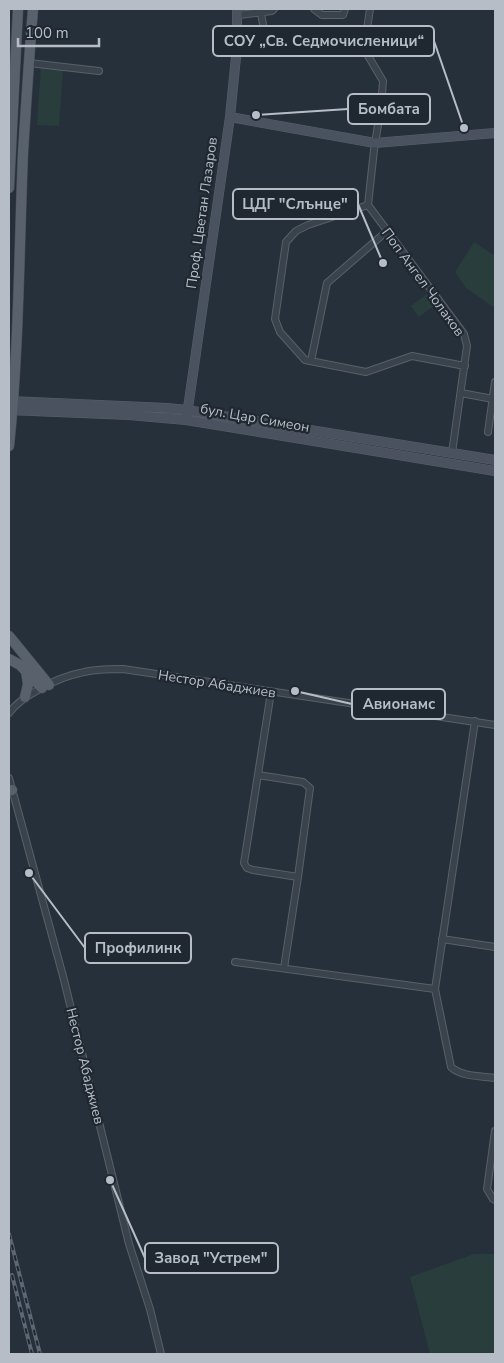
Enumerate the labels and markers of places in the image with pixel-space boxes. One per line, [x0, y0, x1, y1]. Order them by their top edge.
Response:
callout: СОУ „Св. Седмочисленици“ [213, 26, 434, 56]
callout: Бомбата [348, 94, 430, 124]
callout: ЦДГ "Слънце" [233, 189, 358, 219]
callout: Авионамс [352, 689, 445, 719]
callout: Профилинк [85, 933, 191, 963]
callout: Завод "Устрем" [145, 1243, 278, 1273]

